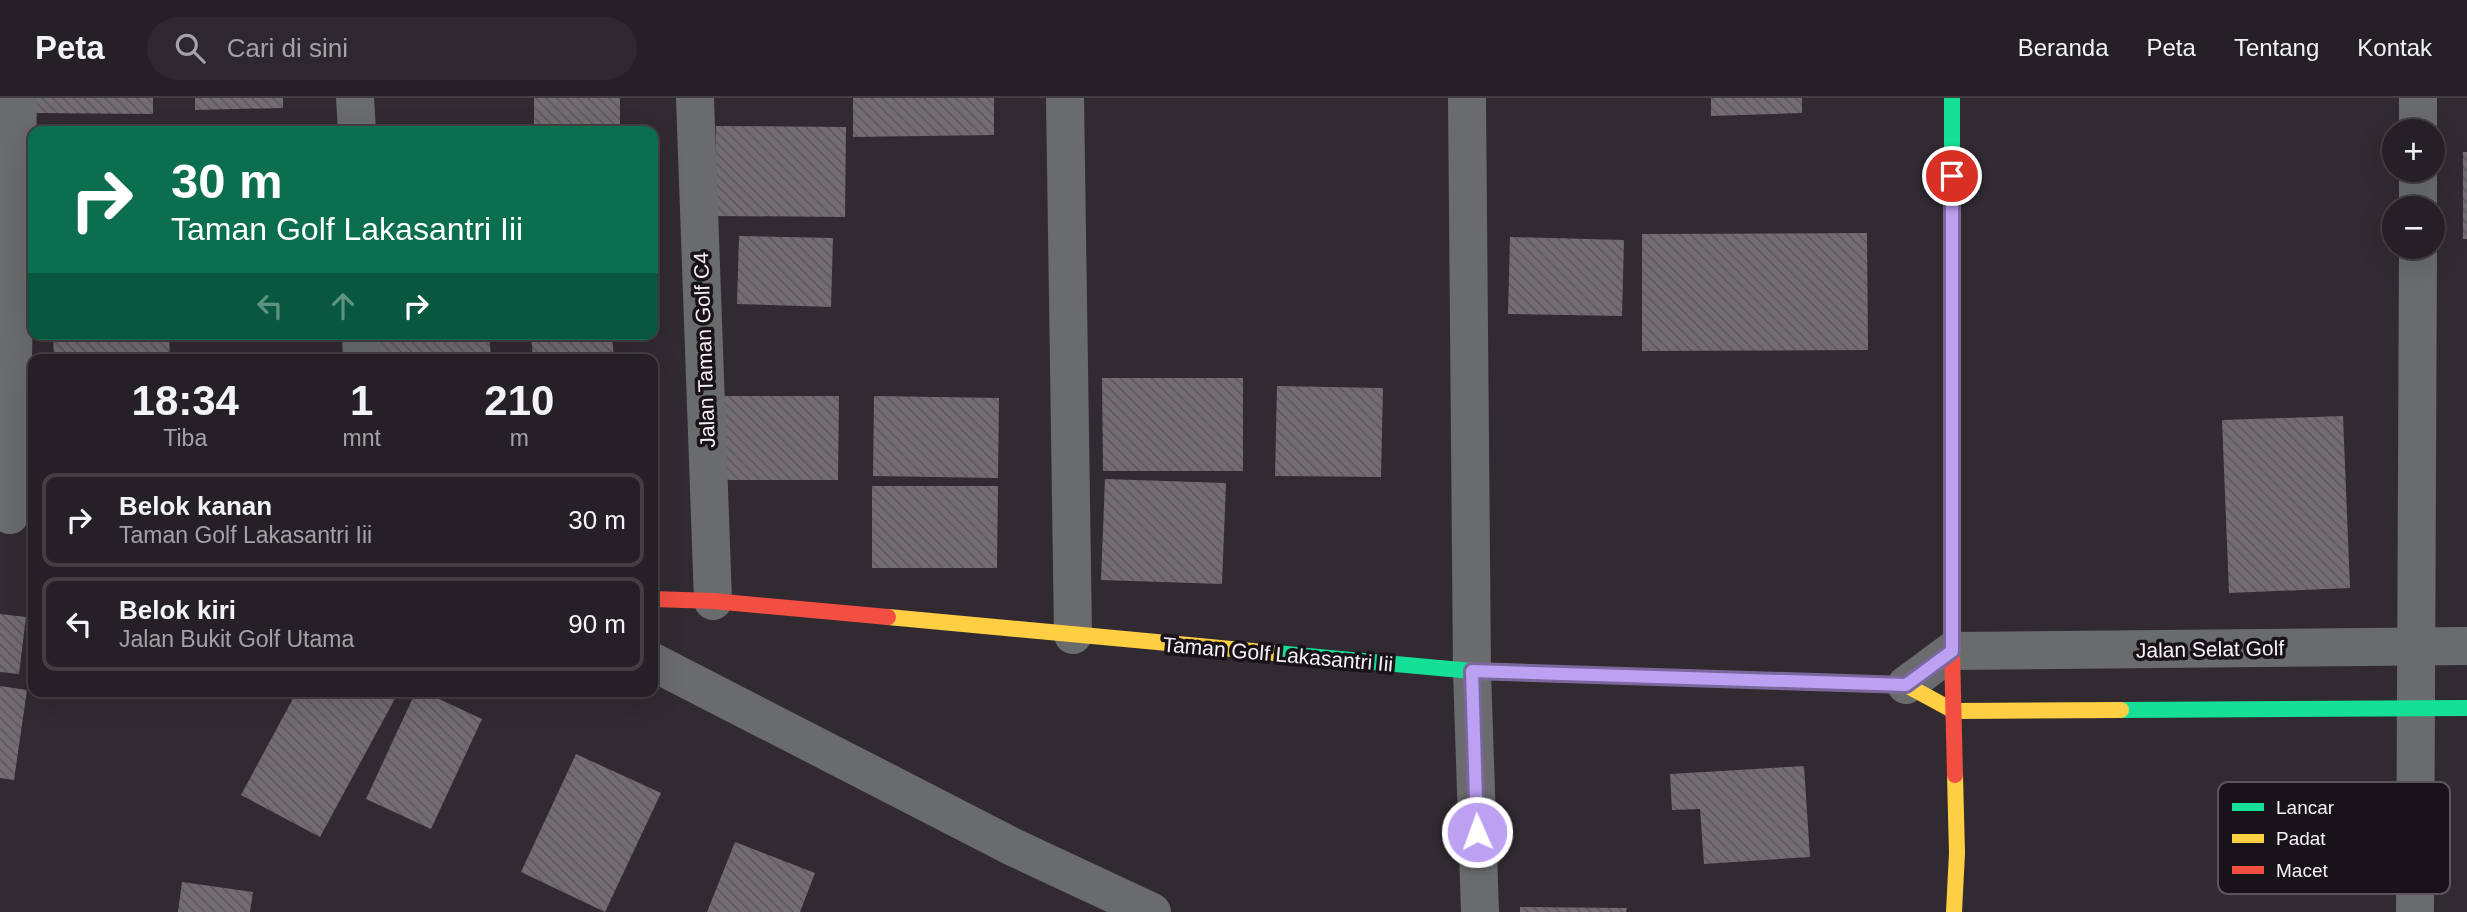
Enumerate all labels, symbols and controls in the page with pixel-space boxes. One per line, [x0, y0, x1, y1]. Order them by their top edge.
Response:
search box [147, 17, 637, 80]
text: Peta [35, 29, 105, 66]
icon: search [171, 29, 209, 67]
text: Cari di sini [227, 33, 348, 63]
text: Beranda [2018, 34, 2109, 61]
text: Peta [2147, 34, 2196, 61]
text: Tentang [2234, 34, 2319, 61]
text: Kontak [2357, 34, 2432, 61]
map controls [2382, 119, 2445, 259]
button: + [2382, 119, 2445, 182]
pin [1922, 146, 1982, 206]
icon: right [56, 154, 147, 245]
text: 30 m [171, 154, 283, 208]
icon: arrive [1933, 157, 1971, 195]
button: − [2382, 196, 2445, 259]
text: Taman Golf Lakasantri Iii [171, 211, 523, 247]
street label: Jalan Taman Golf C4 [689, 251, 719, 448]
icon: left [251, 287, 289, 325]
icon: ahead [324, 287, 362, 325]
icon: right [397, 287, 435, 325]
text: 18:34 [132, 377, 239, 424]
text: 1 [350, 377, 373, 424]
text: 210 [484, 377, 554, 424]
text: Tiba [163, 425, 207, 451]
text: mnt [342, 425, 381, 451]
text: m [510, 425, 529, 451]
text: Belok kanan [119, 491, 272, 521]
icon: right [60, 501, 98, 539]
text: 30 m [568, 505, 626, 535]
text: Taman Golf Lakasantri Iii [119, 522, 372, 548]
text: Belok kiri [119, 595, 236, 625]
icon: left [60, 605, 98, 643]
text: 90 m [568, 609, 626, 639]
text: Jalan Bukit Golf Utama [119, 626, 354, 652]
street label: Taman Golf Lakasantri Iii [1162, 632, 1394, 676]
street label: Jalan Selat Golf [2136, 636, 2284, 662]
legend [2218, 782, 2450, 894]
position arrow [1440, 795, 1514, 869]
text: Lancar [2276, 797, 2335, 818]
text: Padat [2276, 828, 2326, 849]
text: Macet [2276, 860, 2328, 881]

